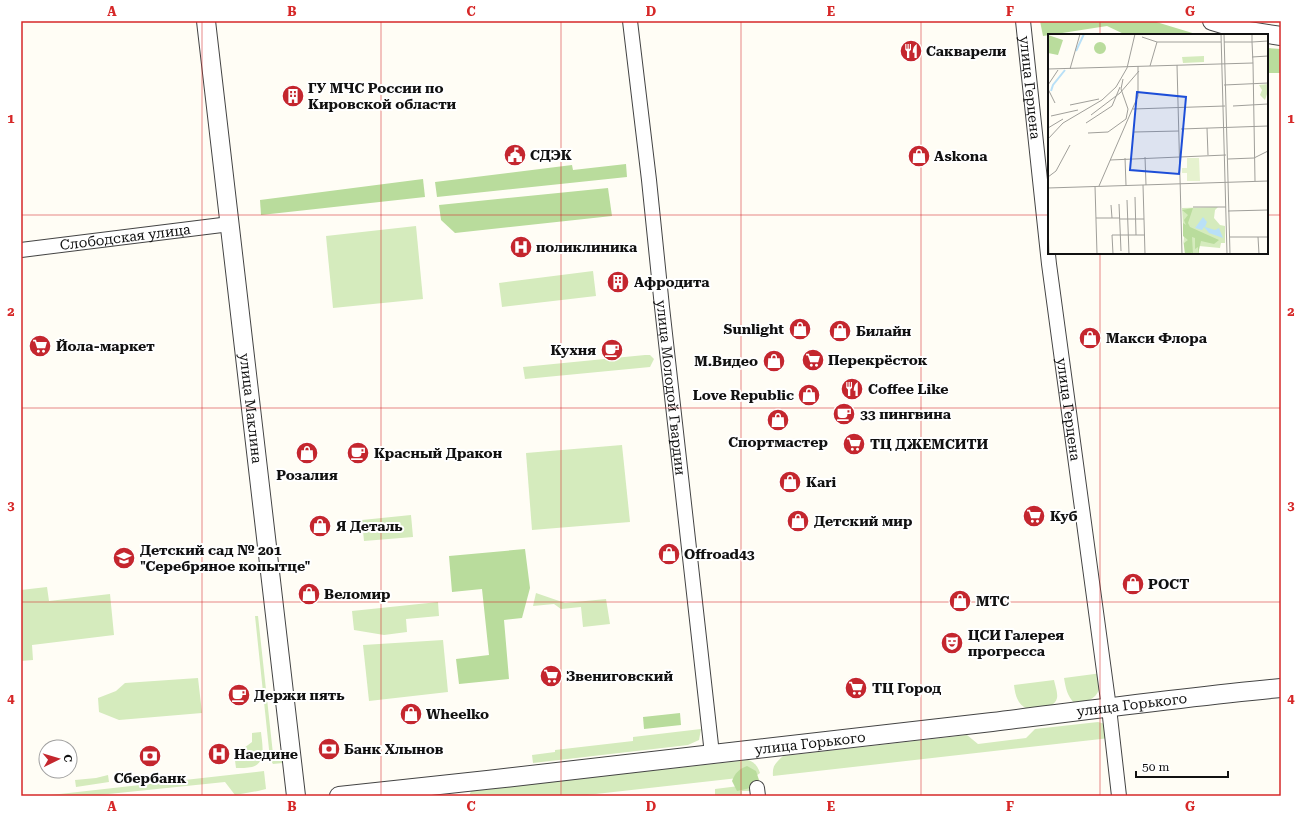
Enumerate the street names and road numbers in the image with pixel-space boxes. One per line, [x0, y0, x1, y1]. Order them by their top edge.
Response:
street label: улица Герцена [1017, 35, 1044, 141]
street label: Слободская улица [59, 221, 192, 253]
street label: улица Молодой Гвардии [653, 299, 689, 476]
street label: улица Маклина [237, 352, 265, 465]
street label: улица Герцена [1054, 357, 1084, 462]
street label: улица Горького [1076, 690, 1188, 719]
street label: улица Горького [754, 729, 866, 757]

